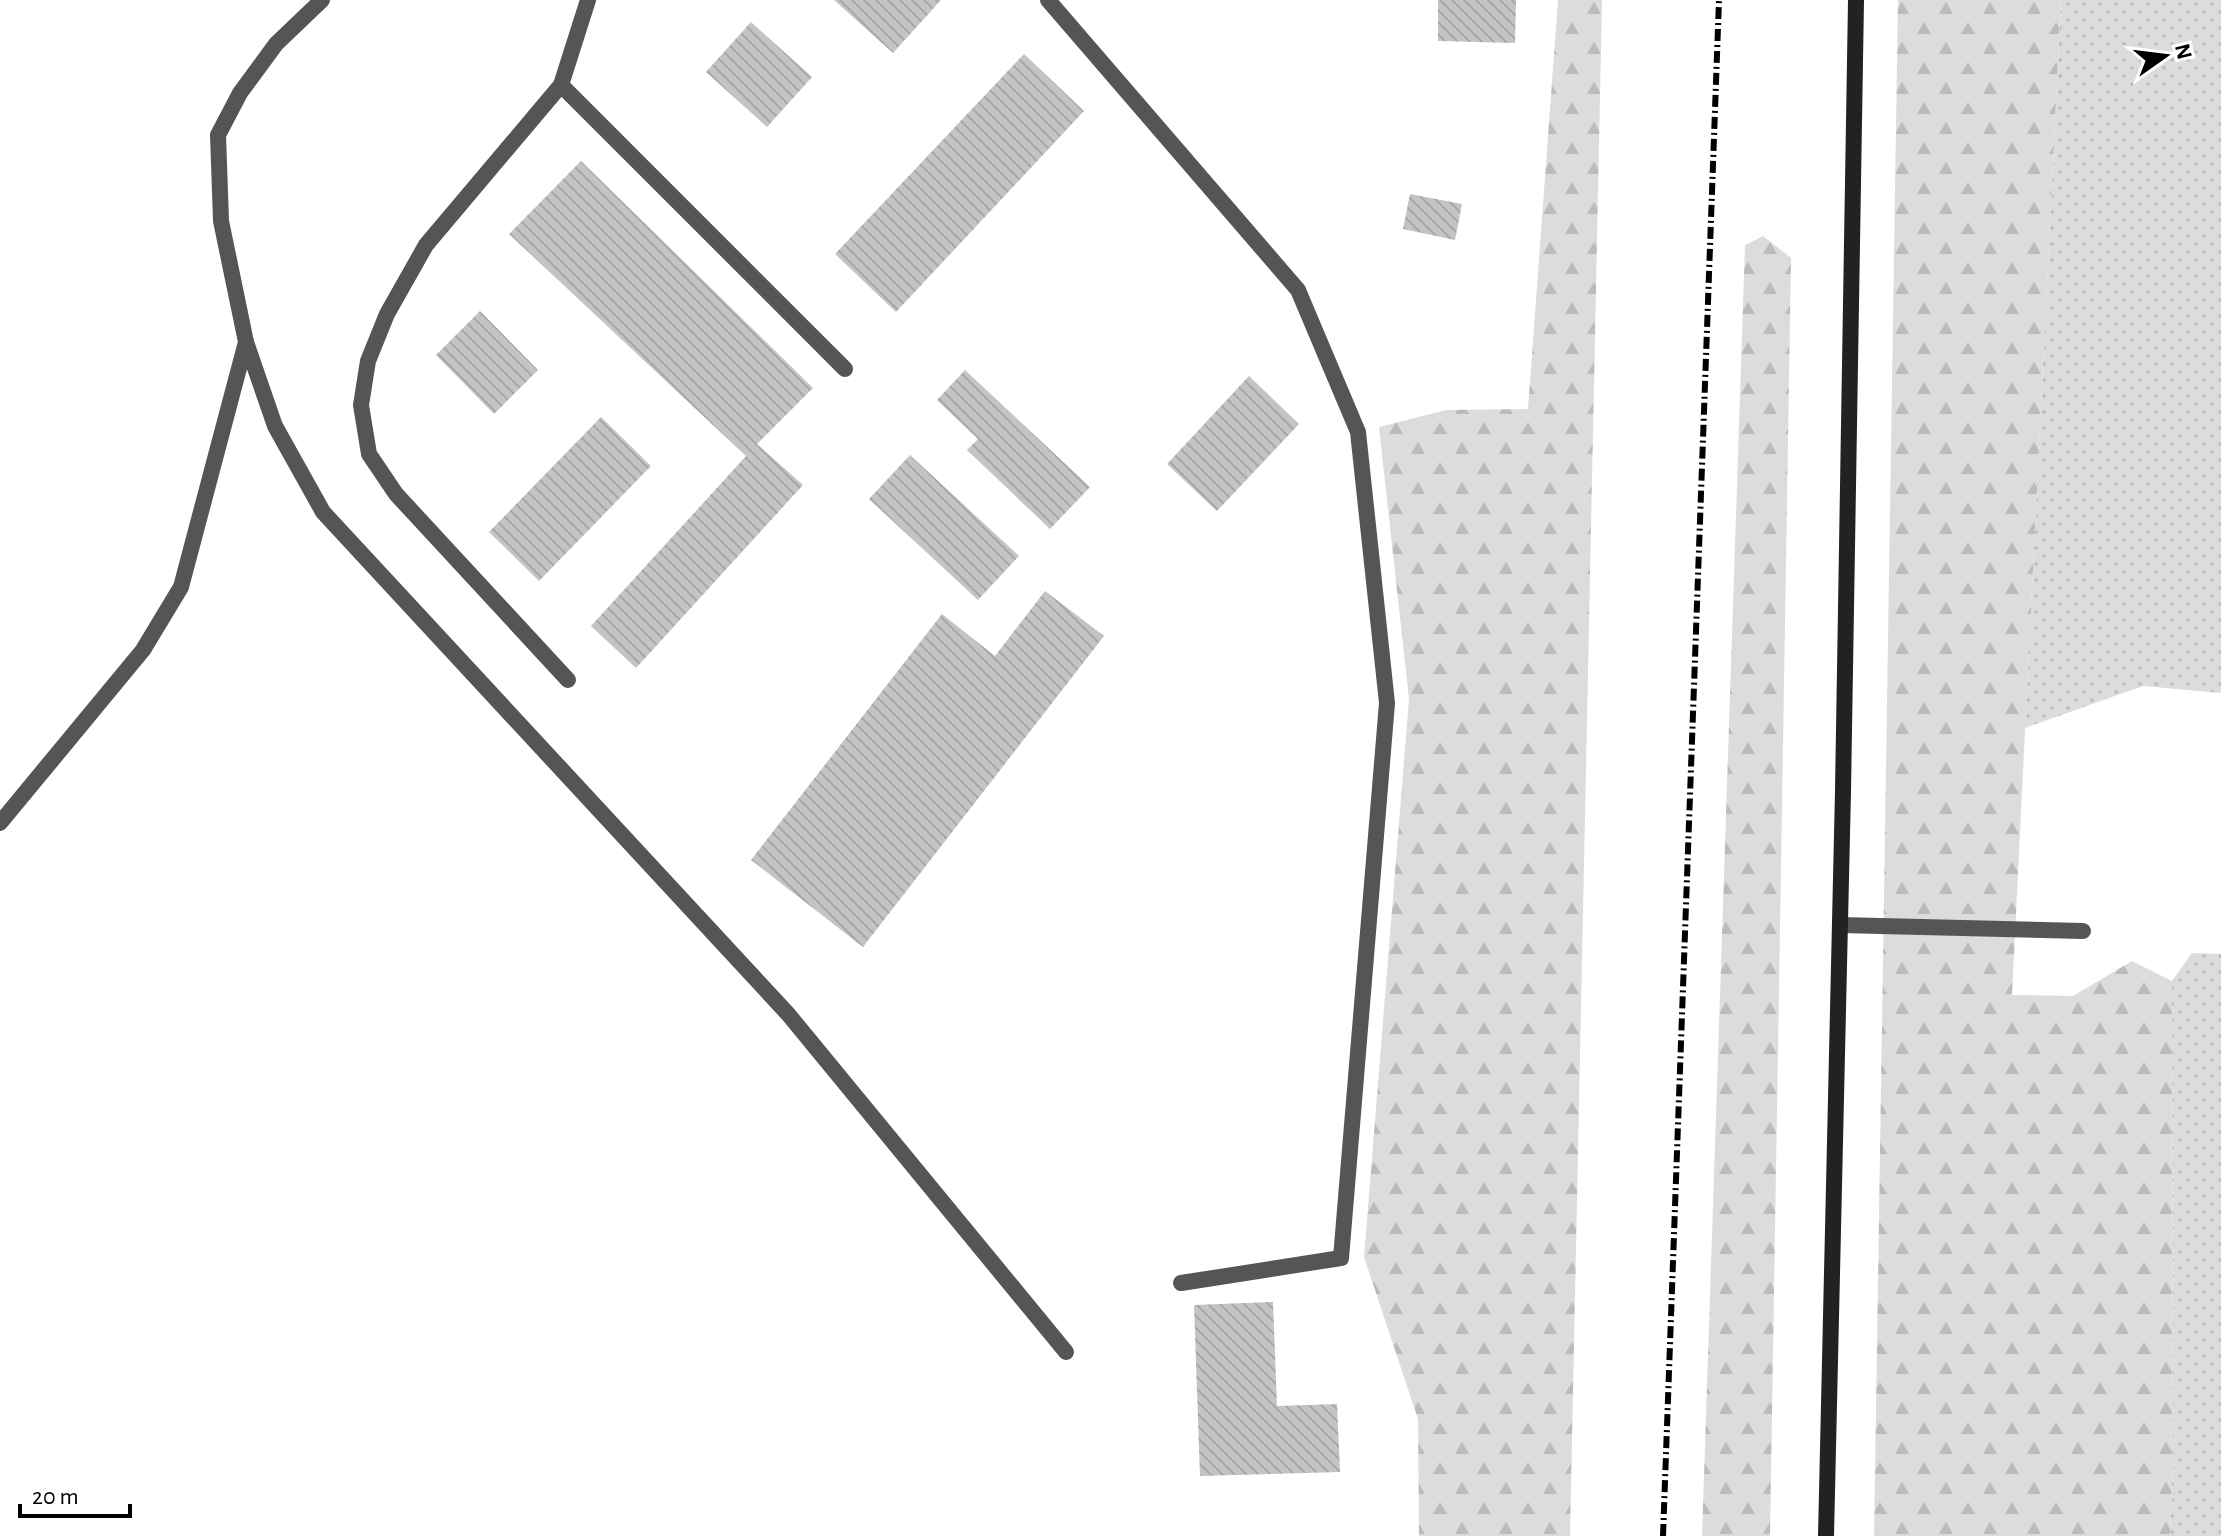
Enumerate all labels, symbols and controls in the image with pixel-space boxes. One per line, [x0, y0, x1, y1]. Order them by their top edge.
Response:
north arrow [2125, 16, 2205, 96]
text: N [2171, 41, 2196, 61]
scale bar [20, 1468, 130, 1518]
text: 20 m [32, 1485, 79, 1509]

